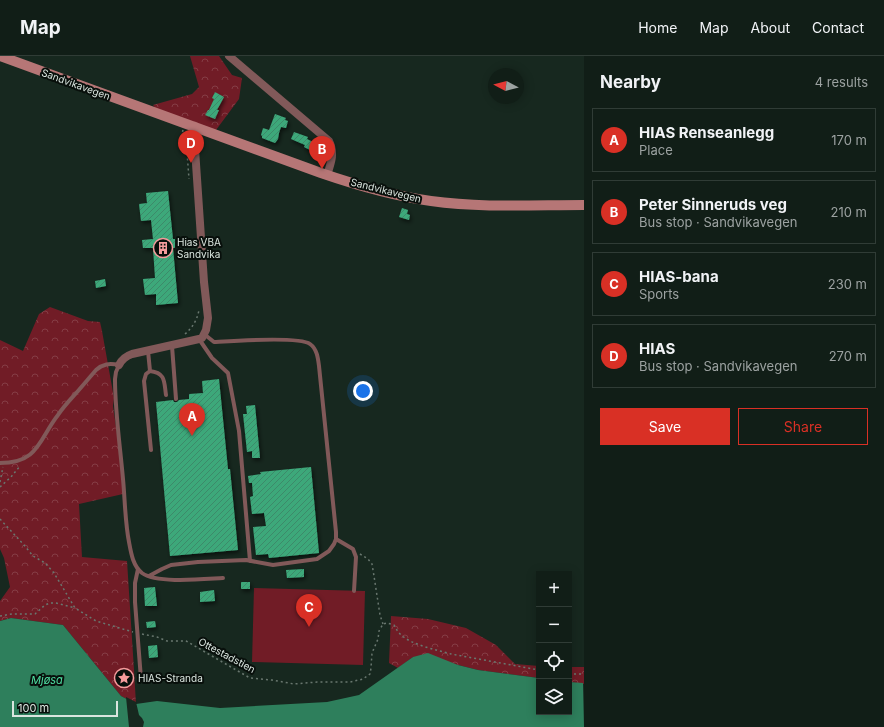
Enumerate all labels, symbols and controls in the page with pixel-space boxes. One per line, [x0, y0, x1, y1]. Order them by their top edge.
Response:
text: Map [20, 16, 61, 39]
text: Home [638, 19, 677, 36]
text: Map [699, 19, 729, 36]
text: About [751, 19, 790, 36]
text: Contact [812, 19, 864, 36]
street label: Sandvikavegen [40, 66, 112, 102]
north arrow [488, 68, 524, 104]
text: Nearby [600, 72, 661, 92]
text: 4 results [815, 74, 868, 90]
text: HIAS Renseanlegg [639, 123, 774, 142]
pin: D [178, 130, 204, 163]
text: A [609, 132, 619, 148]
text: 170 m [831, 132, 867, 148]
pin: B [309, 136, 335, 169]
text: Place [639, 142, 673, 158]
street label: Sandvikavegen [349, 175, 423, 205]
text: Peter Sinneruds veg [639, 195, 787, 214]
text: B [610, 204, 618, 220]
text: 210 m [831, 204, 867, 220]
text: Bus stop · Sandvikavegen [639, 214, 797, 230]
place label: Hias VBA Sandvika [177, 236, 221, 260]
building icon: Hias VBA Sandvika [152, 237, 174, 259]
text: HIAS-bana [639, 267, 719, 286]
text: C [609, 276, 619, 292]
text: 230 m [828, 276, 867, 292]
text: Sports [639, 286, 679, 302]
text: HIAS [639, 339, 675, 358]
text: D [609, 348, 619, 364]
text: 270 m [829, 348, 867, 364]
text: Bus stop · Sandvikavegen [639, 358, 797, 374]
your location [353, 381, 373, 401]
pin: A [179, 403, 205, 436]
button: Save [600, 408, 730, 445]
button: Share [738, 408, 868, 445]
map controls [536, 571, 572, 715]
button: + [536, 571, 572, 607]
pin: C [296, 594, 322, 627]
button: − [536, 607, 572, 643]
street label: Ottestadstien [196, 635, 258, 675]
button: locate [536, 643, 572, 679]
place icon: HIAS-Stranda [113, 667, 135, 689]
place label: HIAS-Stranda [138, 672, 203, 684]
water label: Mjøsa [31, 673, 63, 687]
button: layers [536, 679, 572, 715]
scale bar [12, 699, 118, 718]
text: 100 m [18, 701, 49, 715]

